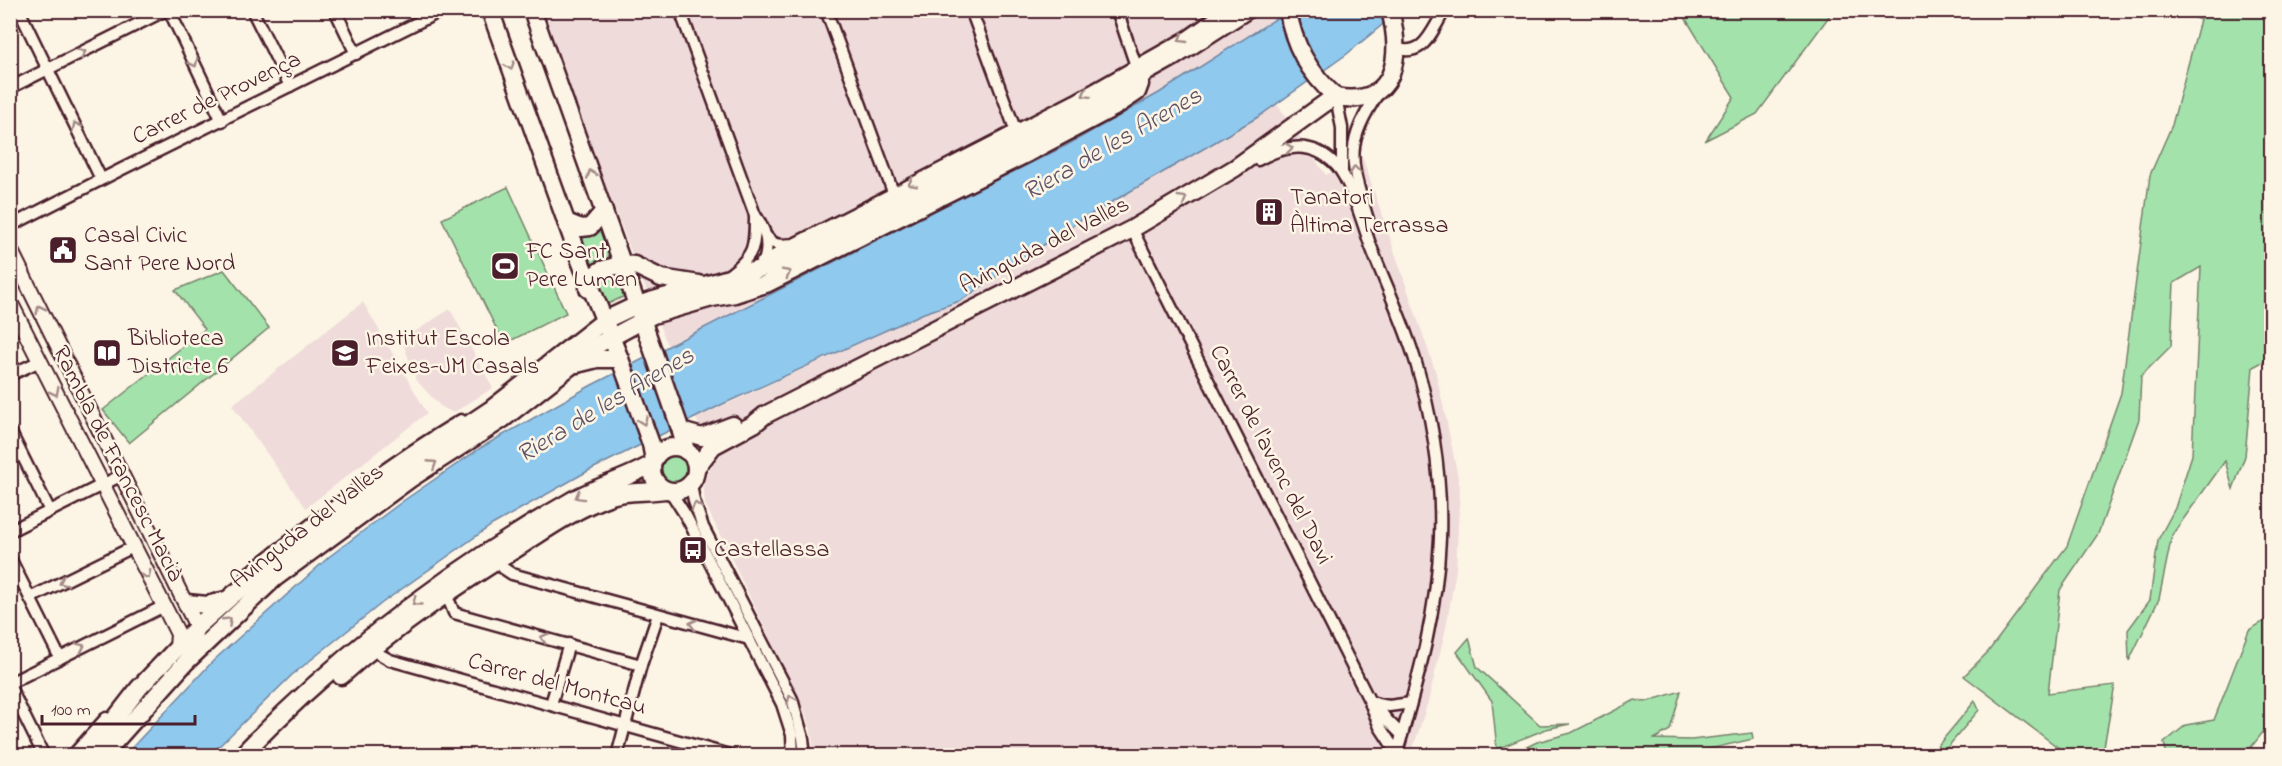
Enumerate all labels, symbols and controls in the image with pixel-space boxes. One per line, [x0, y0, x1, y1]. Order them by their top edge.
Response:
one-way arrow [1178, 32, 1188, 44]
street label: Carrer de Provença [127, 43, 307, 155]
one-way arrow [75, 48, 86, 60]
one-way arrow [187, 57, 198, 68]
one-way arrow [502, 60, 515, 70]
water label: Riera de les Arenes [1016, 78, 1210, 212]
one-way arrow [1082, 87, 1092, 98]
one-way arrow [71, 122, 83, 133]
one-way arrow [1284, 143, 1294, 155]
one-way arrow [1349, 165, 1361, 175]
one-way arrow [586, 169, 598, 180]
one-way arrow [908, 175, 919, 187]
place label: Tanatori Àltima Terrassa [1290, 181, 1449, 244]
street label: Avinguda del Vallès [954, 188, 1136, 304]
one-way arrow [1177, 194, 1187, 206]
building icon: Tanatori Àltima Terrassa [1253, 196, 1285, 228]
place label: Casal Civic Sant Pere Nord [84, 219, 236, 282]
public building icon: Casal Civic Sant Pere Nord [47, 234, 79, 266]
place label: FC Sant Pere Lumen [525, 235, 637, 298]
sports icon: FC Sant Pere Lumen [489, 250, 521, 282]
one-way arrow [780, 269, 791, 280]
one-way arrow [36, 305, 48, 316]
place label: Biblioteca Districte 6 [127, 322, 228, 385]
place label: Institut Escola Feixes-JM Casals [365, 322, 539, 385]
library icon: Biblioteca Districte 6 [91, 337, 123, 369]
school or university icon: Institut Escola Feixes-JM Casals [329, 337, 361, 369]
water label: Riera de les Arenes [510, 337, 703, 474]
street label: Carrer de l'avenc del Davi [1199, 339, 1341, 571]
street label: Rambla de Francesc Macià [42, 340, 192, 588]
one-way arrow [48, 386, 59, 396]
one-way arrow [635, 416, 648, 426]
street label: Avinguda del Vallès [224, 456, 392, 598]
one-way arrow [426, 460, 437, 471]
one-way arrow [575, 489, 586, 500]
one-way arrow [691, 501, 703, 512]
place label: Castellassa [714, 533, 830, 568]
bus stop icon: Castellassa [677, 534, 709, 566]
one-way arrow [140, 568, 151, 579]
one-way arrow [58, 574, 69, 586]
one-way arrow [411, 594, 422, 605]
one-way arrow [222, 617, 232, 628]
one-way arrow [688, 619, 698, 631]
one-way arrow [539, 632, 549, 645]
one-way arrow [75, 643, 86, 654]
street label: Carrer del Montcau [464, 644, 650, 726]
scale bar [42, 688, 195, 726]
one-way arrow [786, 694, 798, 705]
text: 100 m [51, 698, 91, 724]

